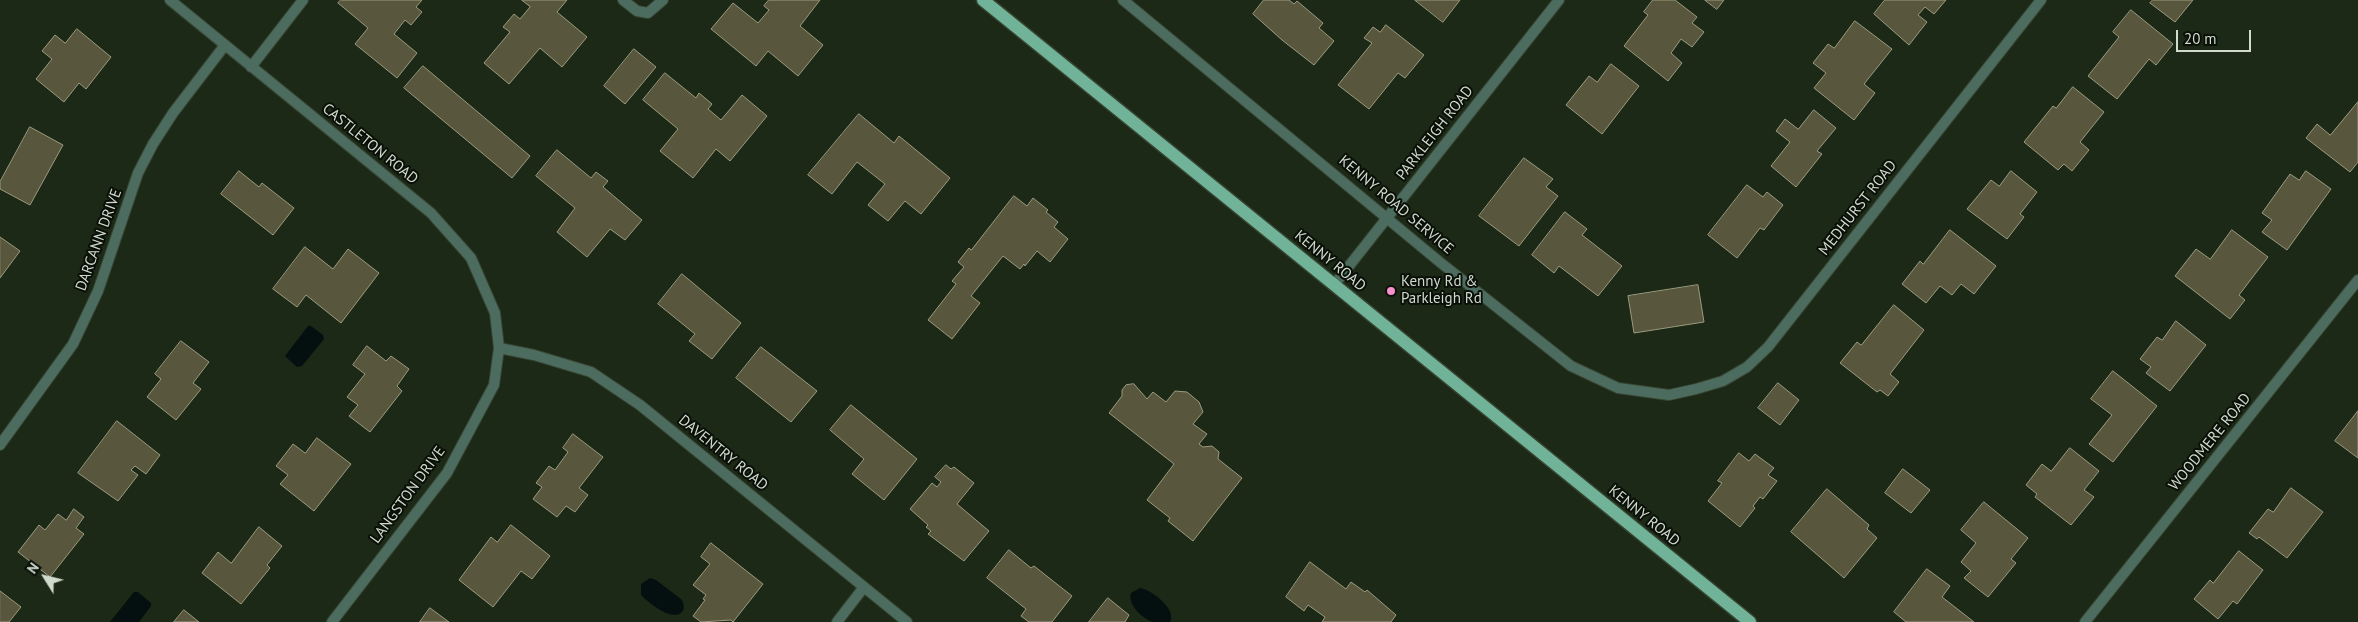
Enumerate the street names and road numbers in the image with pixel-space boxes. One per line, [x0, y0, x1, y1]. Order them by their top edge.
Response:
street label: PARKLEIGH ROAD [1393, 82, 1477, 184]
street label: CASTLETON ROAD [319, 100, 421, 188]
street label: KENNY ROAD SERVICE [1335, 152, 1457, 258]
street label: MEDHURST ROAD [1815, 157, 1901, 259]
street label: DARCANN DRIVE [72, 187, 126, 293]
street label: KENNY ROAD [1291, 227, 1369, 295]
street label: WOODMERE ROAD [2165, 390, 2255, 494]
street label: DAVENTRY ROAD [675, 412, 771, 494]
street label: LANGSTON DRIVE [367, 443, 449, 547]
street label: KENNY ROAD [1605, 482, 1683, 550]

